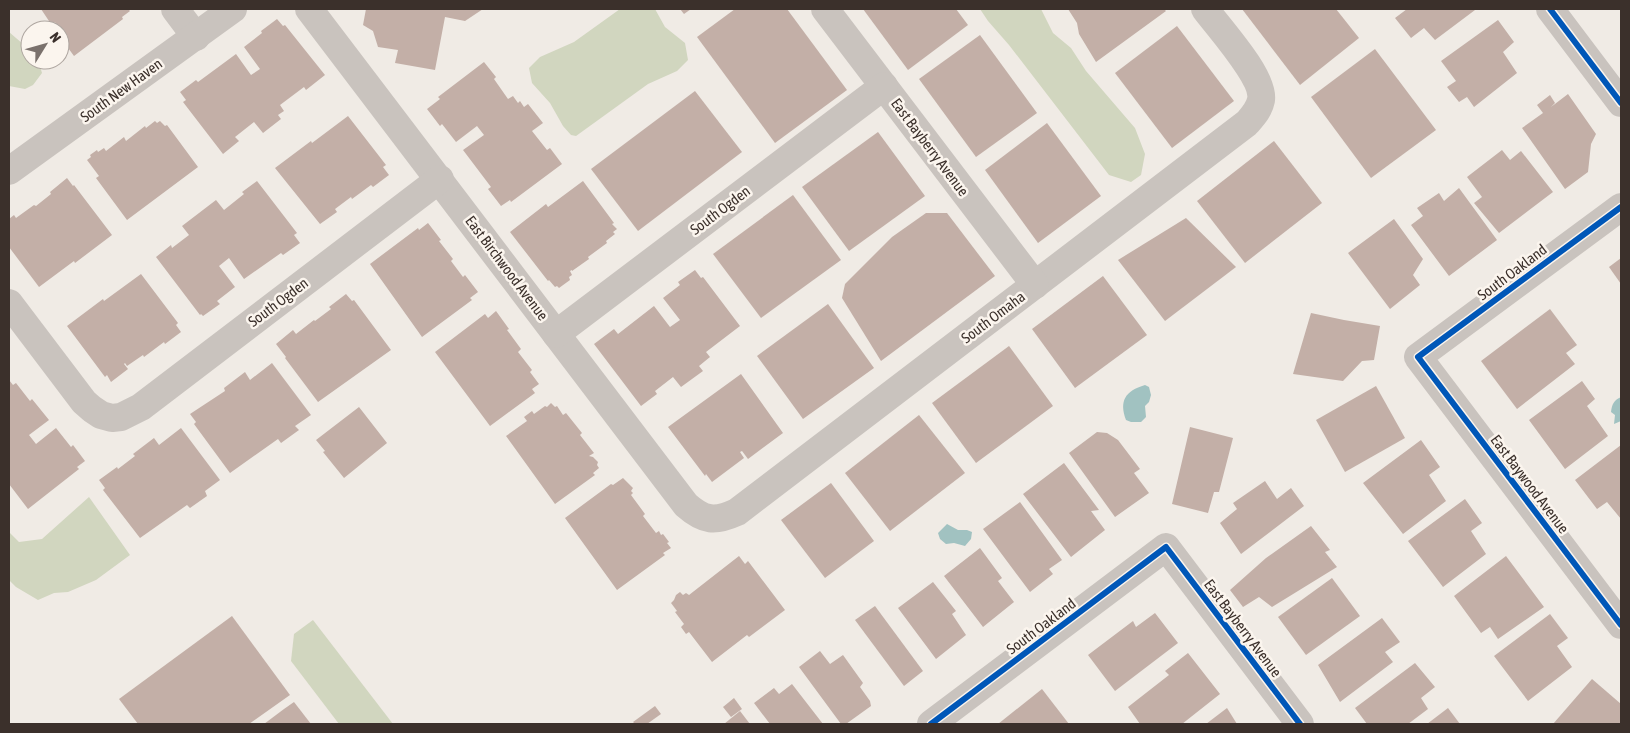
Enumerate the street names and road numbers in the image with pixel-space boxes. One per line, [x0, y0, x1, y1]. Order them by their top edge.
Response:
street label: South New Haven [77, 55, 165, 125]
street label: East Bayberry Avenue [888, 95, 972, 199]
street label: South Ogden [687, 182, 753, 238]
street label: East Birchwood Avenue [462, 212, 552, 324]
street label: South Oakland [1474, 241, 1550, 303]
street label: South Ogden [245, 274, 311, 330]
street label: South Omaha [958, 288, 1028, 346]
street label: East Baywood Avenue [1487, 431, 1573, 537]
street label: East Bayberry Avenue [1201, 576, 1285, 680]
street label: South Oakland [1003, 595, 1079, 657]

